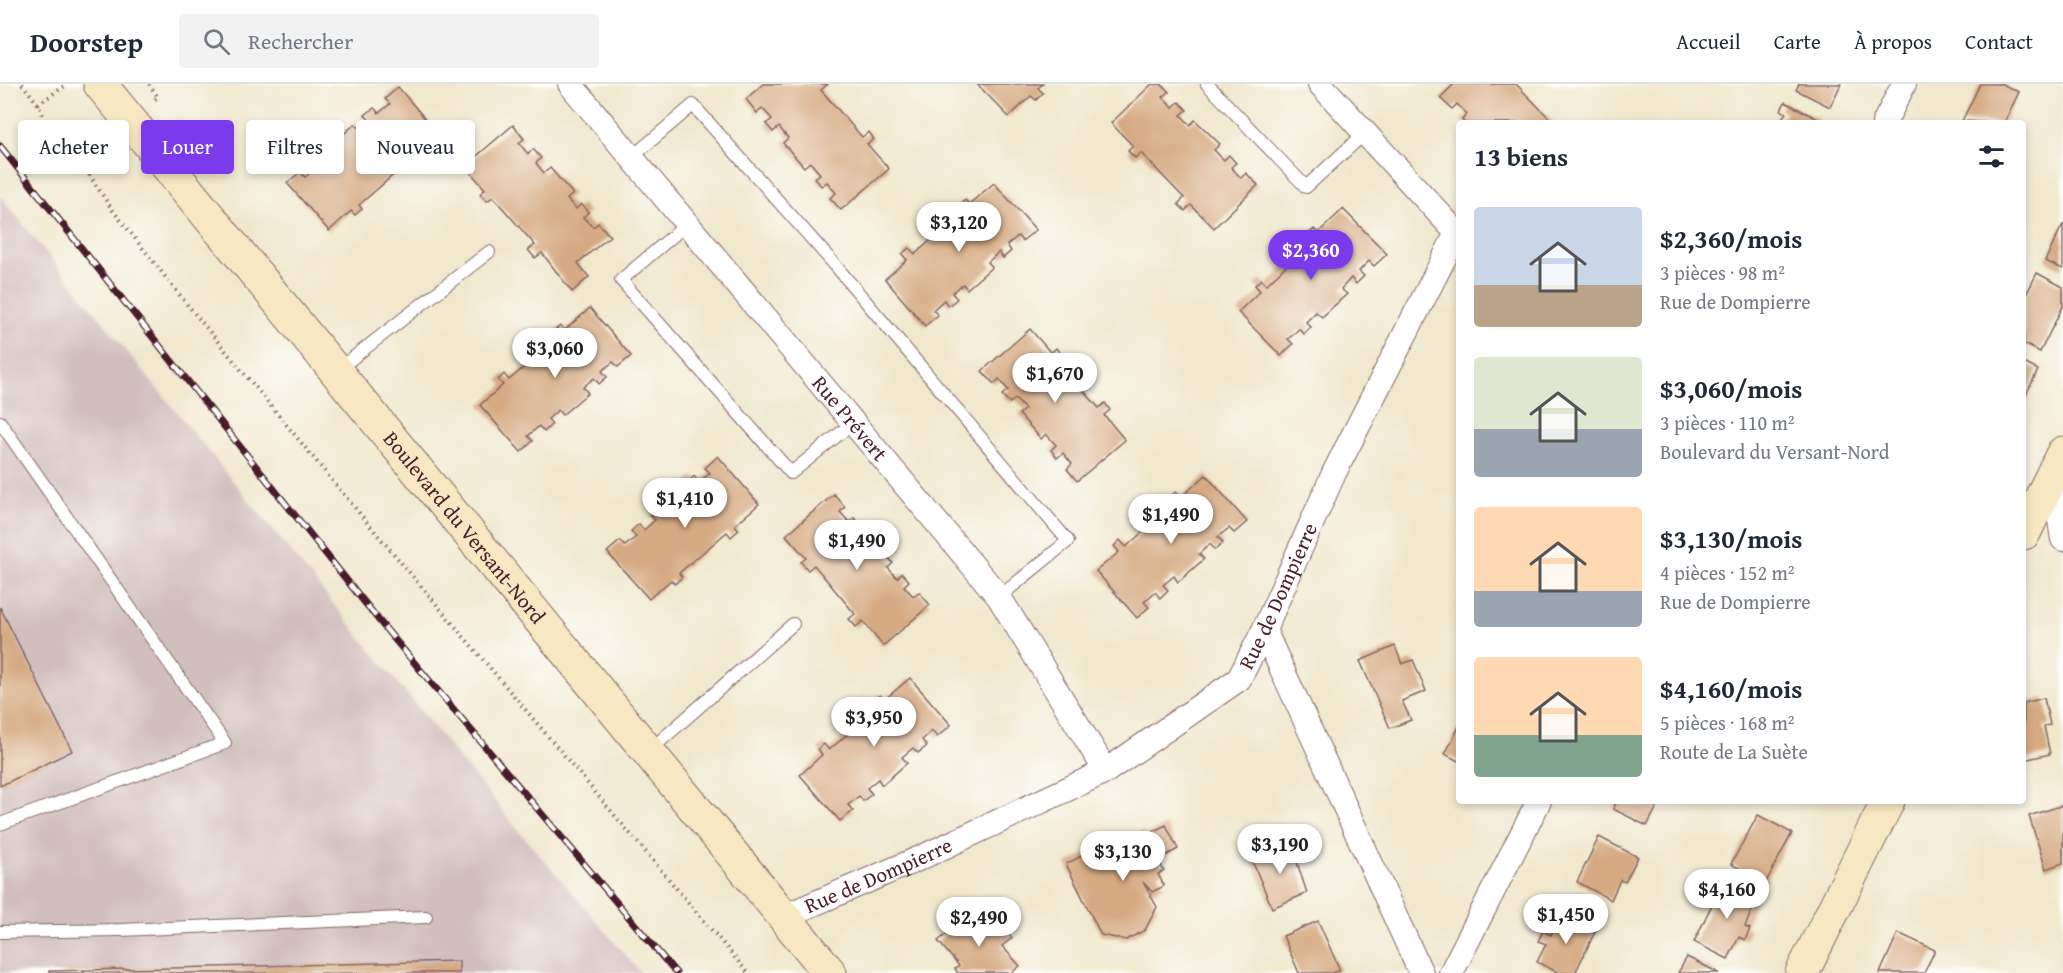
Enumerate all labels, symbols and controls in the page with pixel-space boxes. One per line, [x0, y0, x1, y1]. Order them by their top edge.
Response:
search box [179, 14, 599, 68]
text: Doorstep [30, 21, 143, 62]
icon: search [200, 25, 233, 58]
text: Rechercher [248, 25, 353, 57]
text: Accueil [1676, 26, 1741, 57]
text: Carte [1774, 26, 1821, 57]
text: À propos [1854, 26, 1932, 57]
text: Contact [1965, 26, 2033, 57]
chip: Acheter [18, 120, 129, 174]
chip: Louer [141, 120, 234, 174]
chip: Filtres [246, 120, 344, 174]
chip: Nouveau [356, 120, 475, 174]
text: 13 biens [1474, 137, 1568, 176]
icon: filters [1975, 140, 2008, 173]
pin: $3,120 [910, 202, 1008, 253]
text: $3,120 [930, 207, 988, 236]
text: $2,360/mois [1660, 219, 1803, 258]
pin: $2,360 [1262, 230, 1360, 281]
icon: home [1522, 231, 1594, 303]
text: $2,360 [1282, 235, 1340, 264]
text: 3 pièces · 98 m² [1660, 258, 1785, 287]
text: Rue de Dompierre [1660, 287, 1811, 316]
pin: $3,060 [506, 328, 604, 379]
text: $3,060 [526, 333, 584, 362]
pin: $1,670 [1006, 353, 1104, 404]
text: $1,670 [1026, 358, 1084, 387]
street label: Rue Prévert [805, 368, 896, 468]
text: $3,060/mois [1660, 369, 1803, 408]
icon: home [1522, 381, 1594, 453]
text: 3 pièces · 110 m² [1660, 408, 1795, 437]
street label: Boulevard du Versant-Nord [376, 424, 554, 631]
text: Boulevard du Versant-Nord [1660, 437, 1890, 466]
pin: $1,410 [636, 478, 734, 529]
text: $1,410 [656, 483, 714, 512]
pin: $1,490 [1122, 494, 1220, 545]
text: $1,490 [1142, 499, 1200, 528]
street label: Rue de Dompierre [1230, 518, 1325, 675]
text: $3,130/mois [1660, 519, 1803, 558]
pin: $1,490 [808, 520, 906, 571]
text: $1,490 [828, 525, 886, 554]
icon: home [1522, 531, 1594, 603]
text: 4 pièces · 152 m² [1660, 558, 1795, 587]
text: Rue de Dompierre [1660, 587, 1811, 616]
text: $4,160/mois [1660, 669, 1803, 708]
icon: home [1522, 681, 1594, 753]
pin: $3,950 [825, 697, 923, 748]
text: $3,950 [845, 702, 903, 731]
text: 5 pièces · 168 m² [1660, 708, 1795, 737]
text: Route de La Suète [1660, 737, 1808, 766]
pin: $3,190 [1231, 824, 1329, 875]
street label: Rue de Dompierre [800, 829, 957, 921]
text: $3,190 [1251, 829, 1309, 858]
pin: $3,130 [1074, 831, 1172, 882]
text: $3,130 [1094, 836, 1152, 865]
pin: $4,160 [1678, 869, 1776, 920]
text: $4,160 [1698, 874, 1756, 903]
pin: $1,450 [1517, 894, 1615, 945]
pin: $2,490 [930, 897, 1028, 948]
text: $1,450 [1537, 899, 1595, 928]
text: $2,490 [950, 902, 1008, 931]

